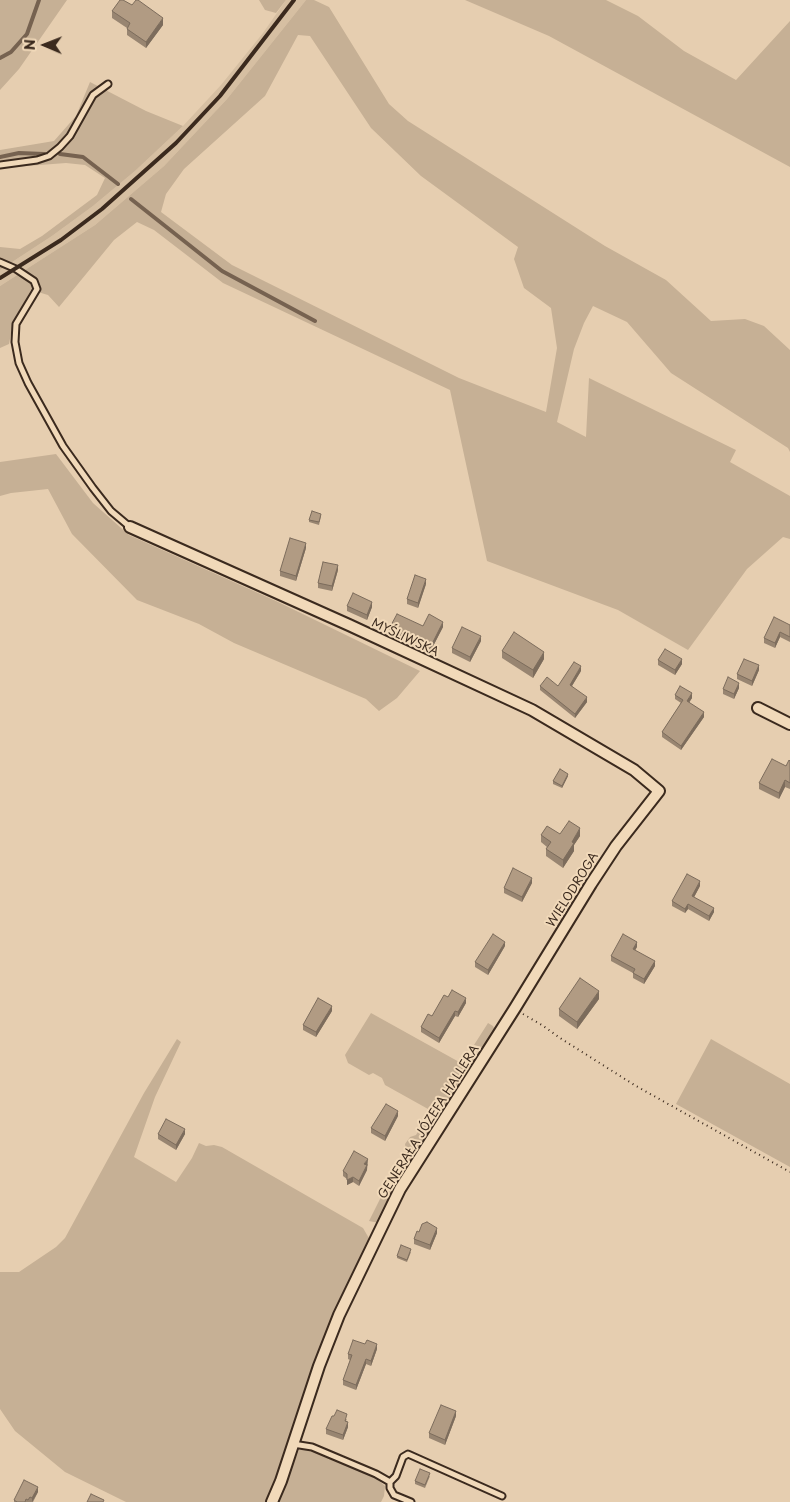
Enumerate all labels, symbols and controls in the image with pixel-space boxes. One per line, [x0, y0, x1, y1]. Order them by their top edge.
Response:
north arrow [20, 20, 70, 70]
text: N [19, 39, 40, 50]
street label: MYŚLIWSKA [369, 616, 441, 660]
street label: WIELODROGA [544, 850, 602, 930]
street label: GENERAŁA JÓZEFA HALLERA [376, 1042, 482, 1202]

